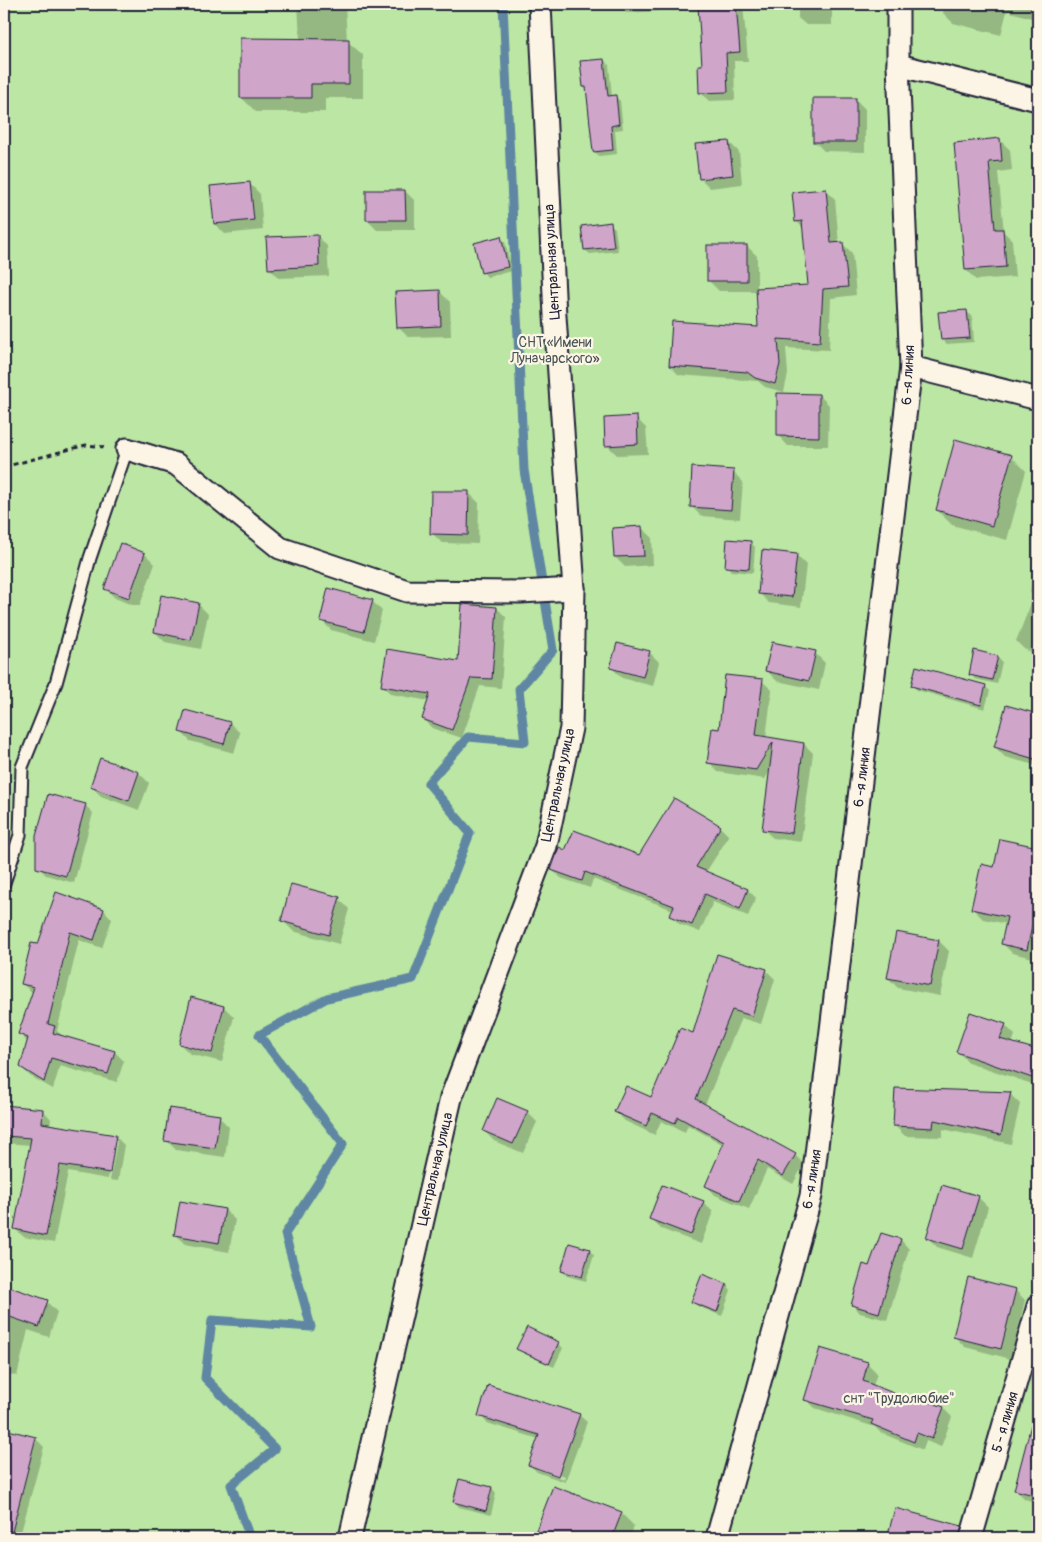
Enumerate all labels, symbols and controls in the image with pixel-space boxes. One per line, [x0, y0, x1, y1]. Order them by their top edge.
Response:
street label: Центральная улица [540, 204, 564, 320]
park label: СНТ «Имени Луначарского» [509, 334, 600, 367]
street label: 6 -я линия [898, 345, 918, 405]
street label: Центральная улица [538, 727, 578, 843]
street label: 6 -я линия [850, 746, 874, 808]
street label: Центральная улица [414, 1111, 456, 1227]
street label: 6 -я линия [799, 1148, 825, 1210]
park label: снт "Трудолюбие" [843, 1390, 955, 1407]
street label: 5 - я линия [988, 1390, 1022, 1454]

